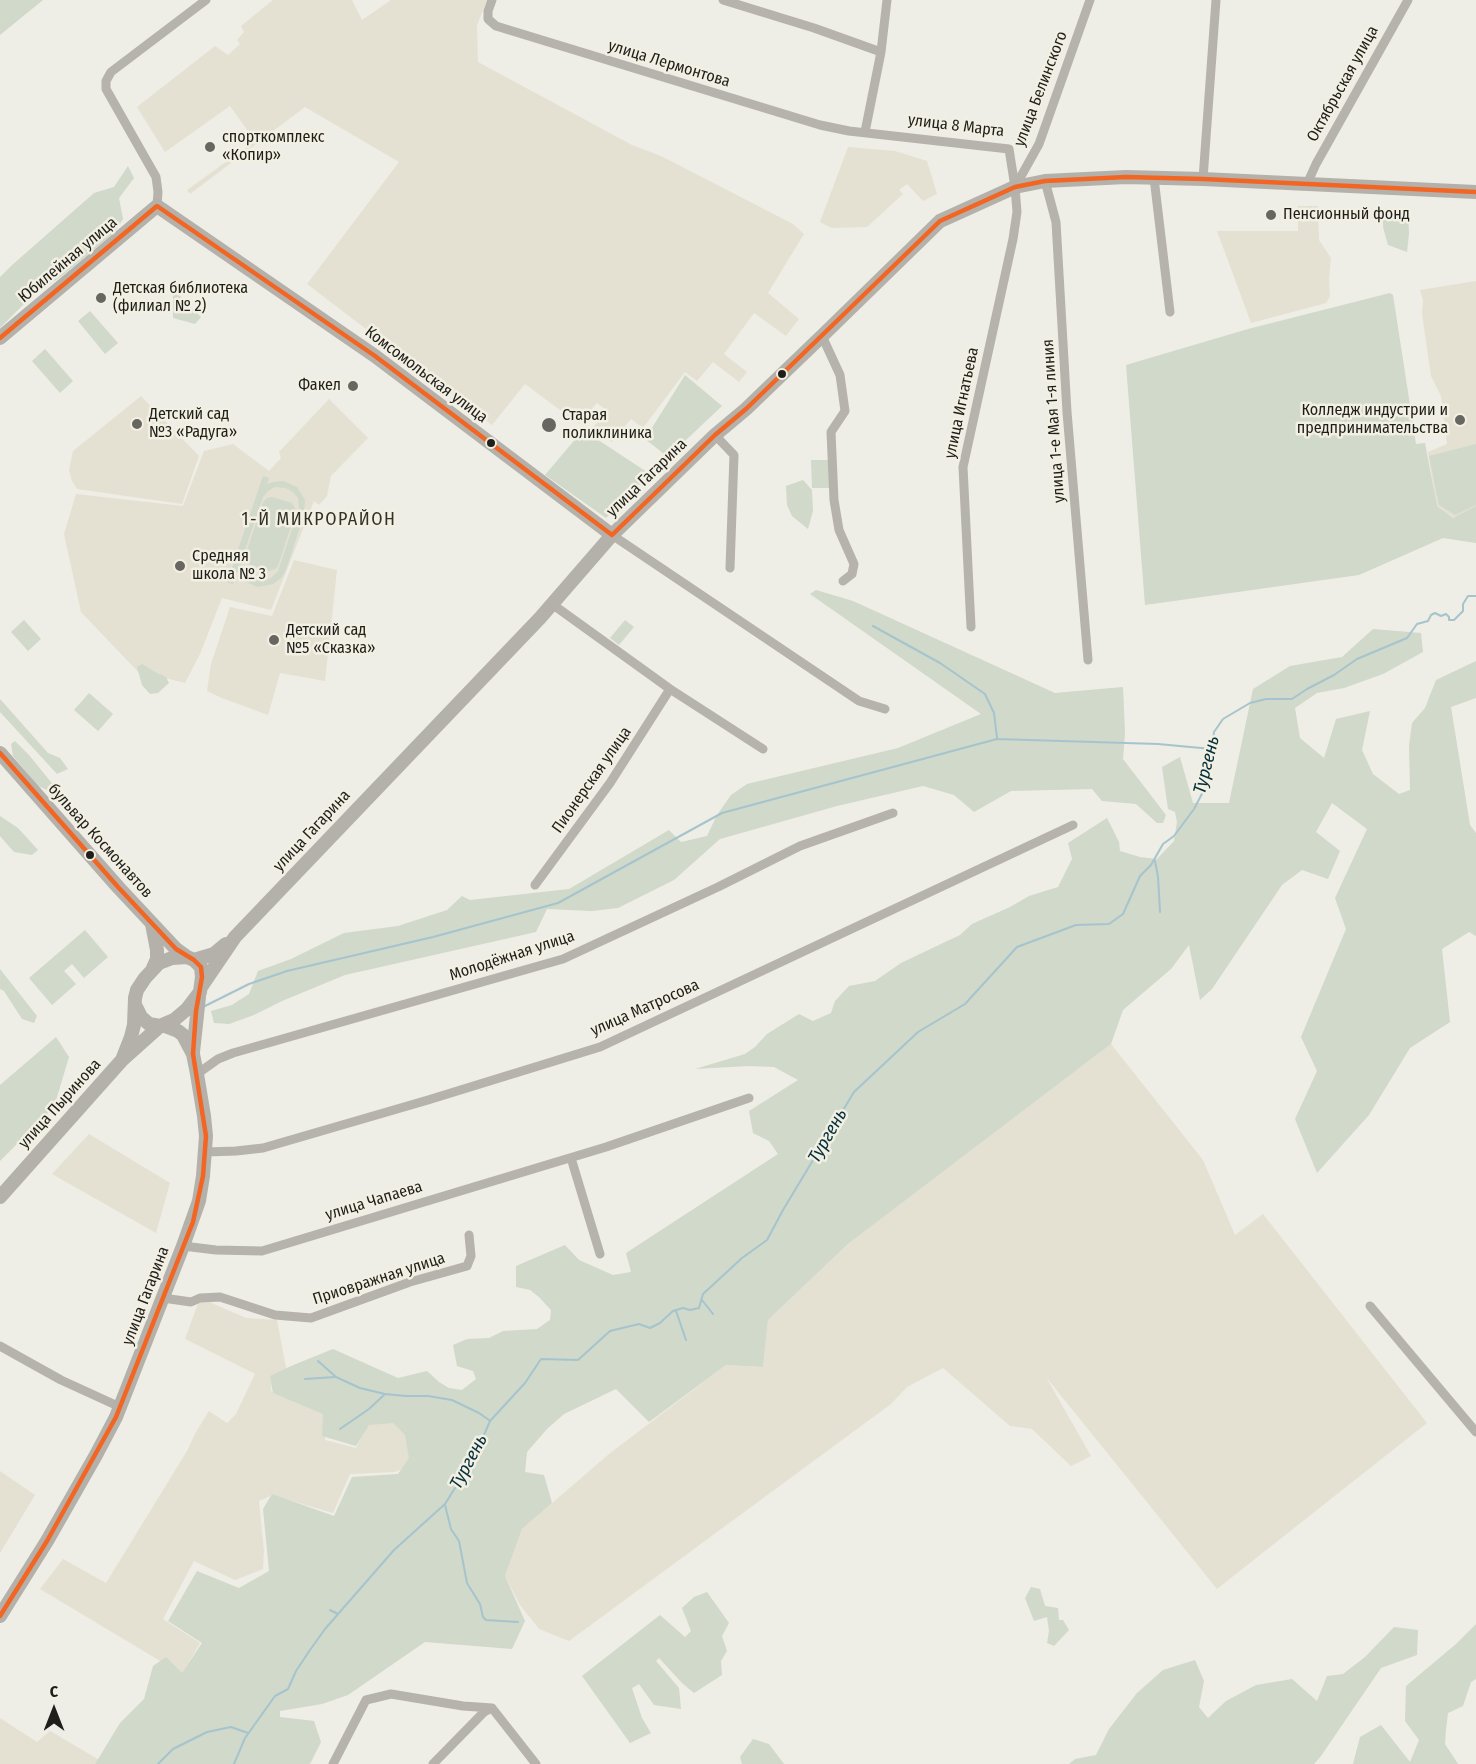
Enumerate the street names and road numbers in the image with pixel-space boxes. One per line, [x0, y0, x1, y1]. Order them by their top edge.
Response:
street label: Октябрьская улица [1303, 23, 1383, 145]
street label: улица Белинского [1010, 29, 1072, 149]
street label: улица Лермонтова [606, 36, 732, 92]
street label: улица 8 Марта [907, 111, 1005, 141]
street label: Юбилейная улица [15, 213, 121, 307]
street label: Комсомольская улица [361, 323, 491, 427]
street label: улица 1-е Мая 1-я линия [1039, 338, 1069, 504]
street label: улица Игнатьева [941, 346, 983, 460]
street label: улица Гагарина [603, 435, 691, 521]
street label: Пионерская улица [548, 723, 636, 837]
street label: бульвар Космонавтов [44, 780, 156, 902]
street label: улица Гагарина [269, 786, 355, 876]
street label: Молодёжная улица [447, 927, 577, 985]
street label: улица Матросова [588, 975, 702, 1041]
street label: улица Пыринова [15, 1055, 105, 1153]
street label: улица Чапаева [323, 1177, 425, 1225]
street label: улица Гагарина [118, 1244, 174, 1348]
street label: Приовражная улица [311, 1249, 447, 1309]

